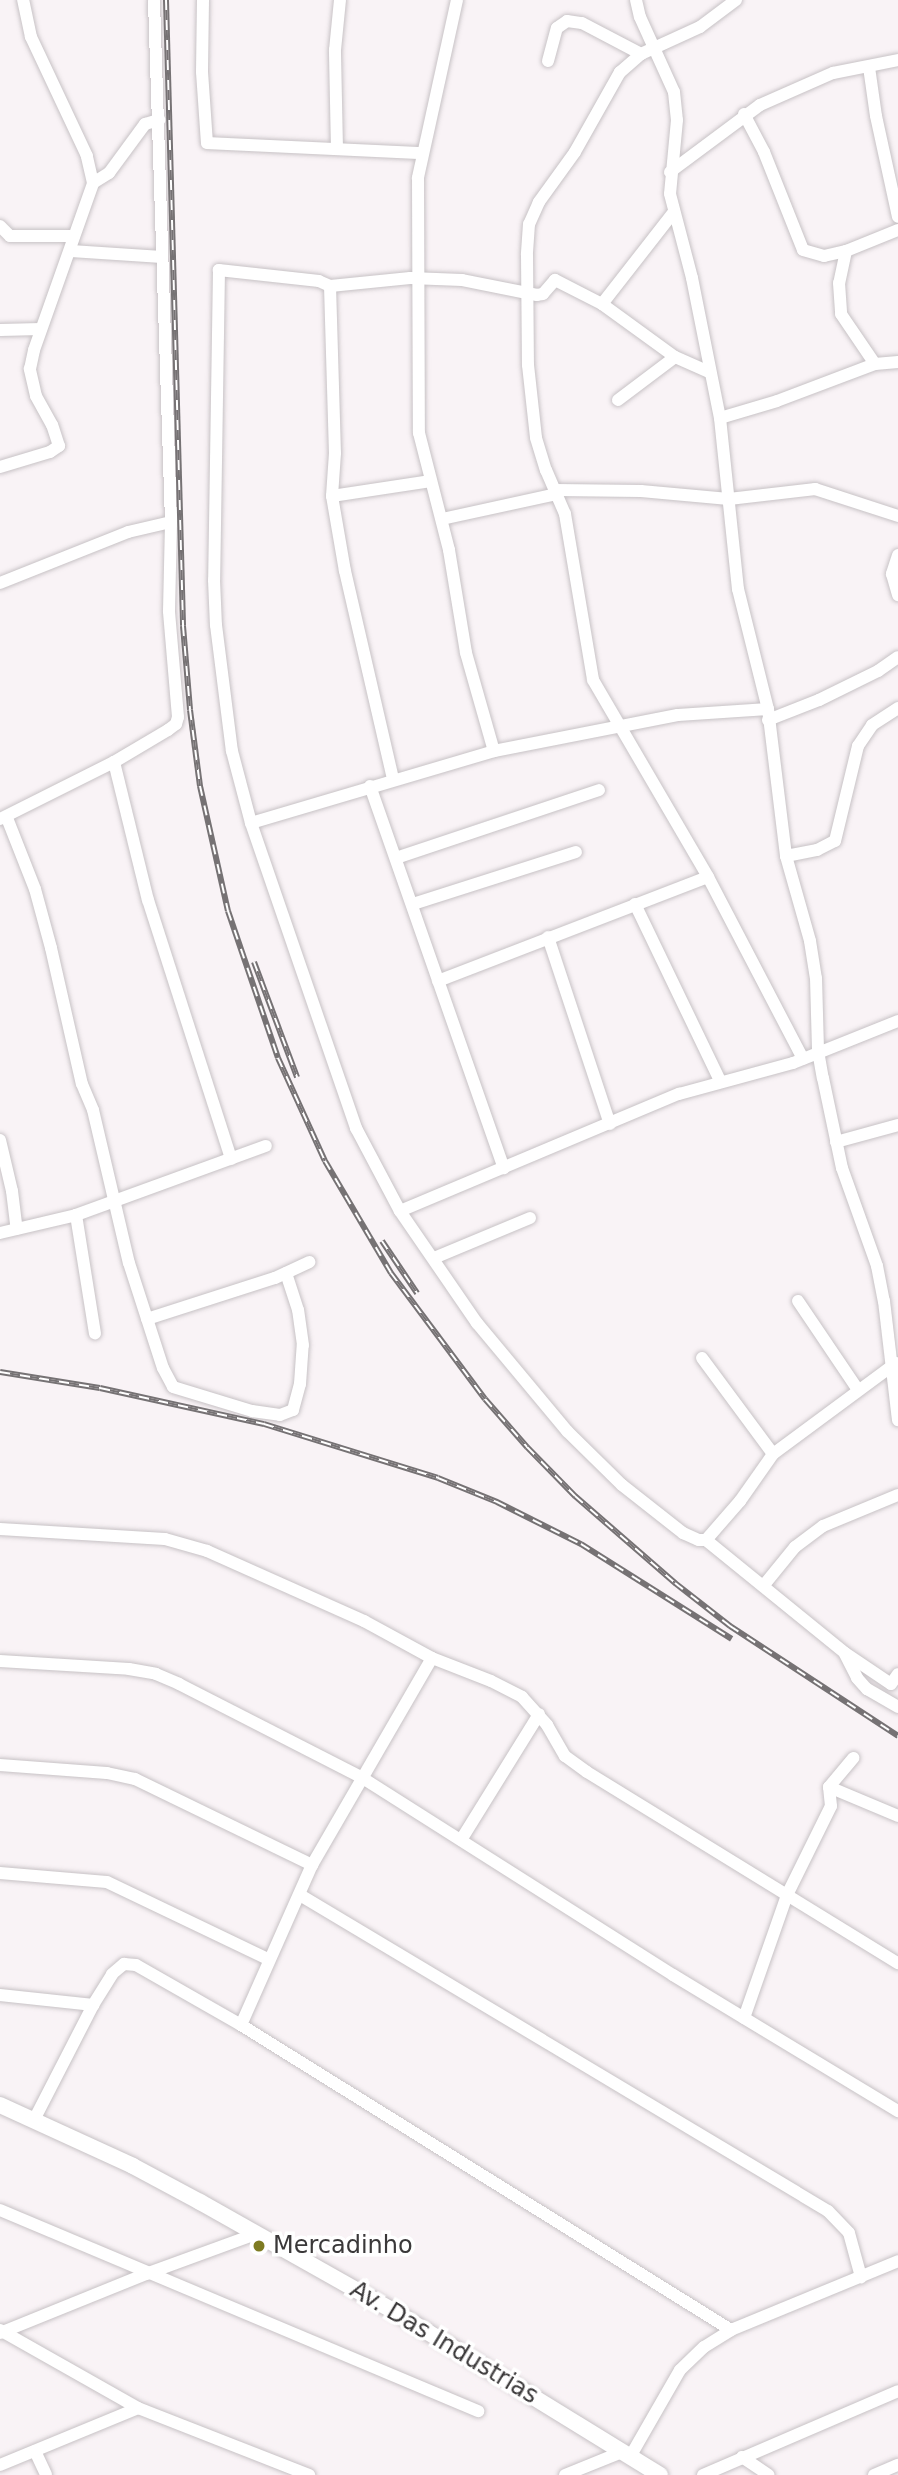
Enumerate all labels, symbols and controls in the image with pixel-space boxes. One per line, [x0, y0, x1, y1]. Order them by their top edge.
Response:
place label: Mercadinho [273, 2232, 413, 2260]
marker: Mercadinho [251, 2238, 267, 2254]
street label: Av. Das Industrias [345, 2275, 543, 2411]

